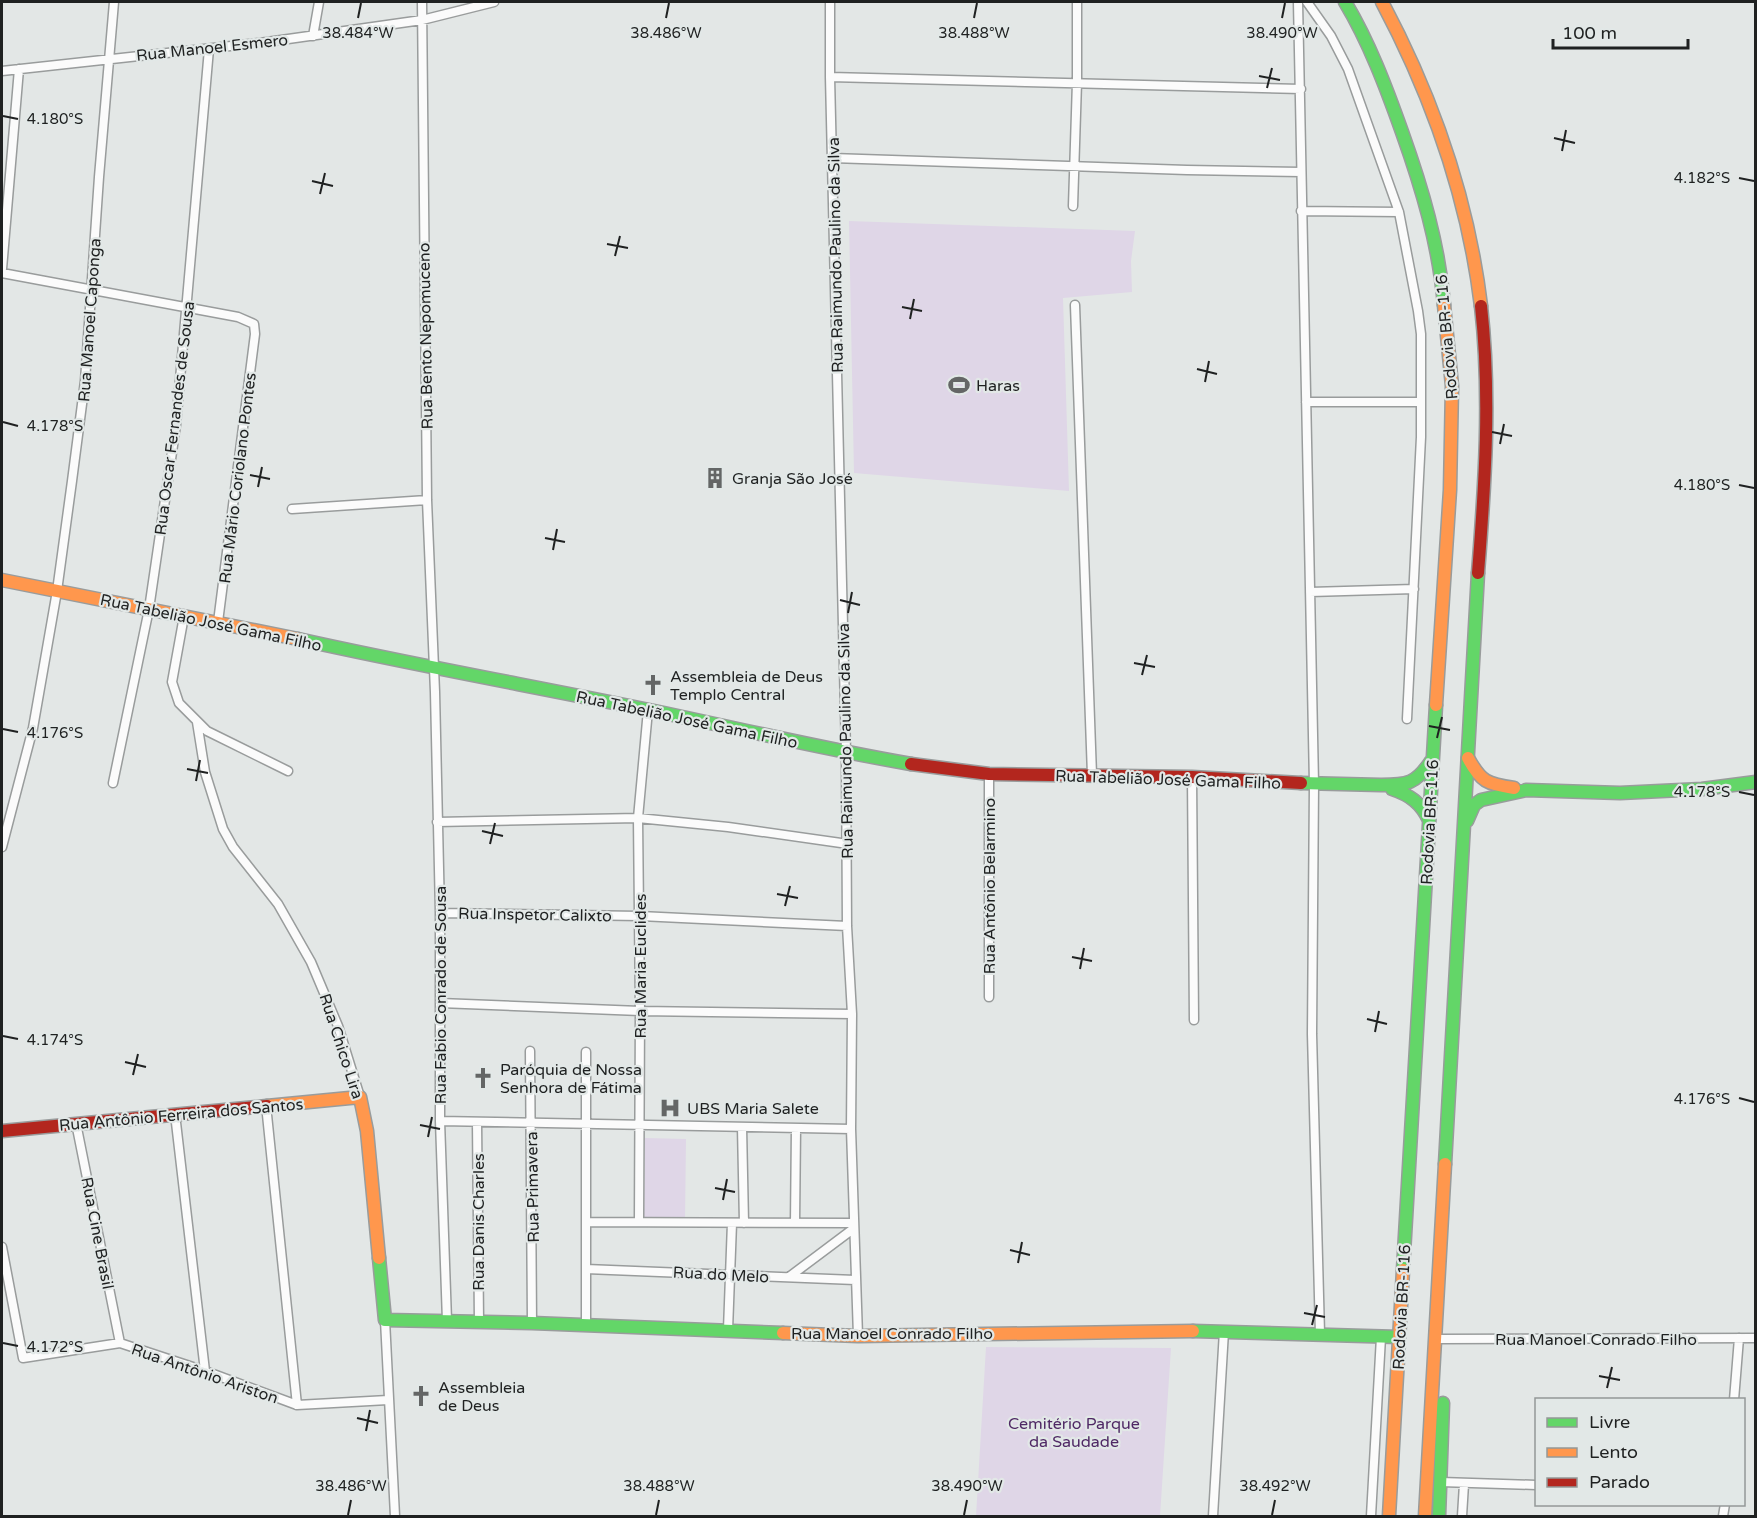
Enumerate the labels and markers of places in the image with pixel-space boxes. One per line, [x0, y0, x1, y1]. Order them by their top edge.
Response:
sports icon: Haras [947, 373, 971, 397]
place label: Haras [976, 376, 1020, 396]
building icon: Granja São José [703, 466, 727, 490]
place label: Granja São José [732, 469, 853, 489]
place label: Assembleia de Deus Templo Central [670, 667, 823, 705]
church icon: Assembleia de Deus Templo Central [641, 673, 665, 697]
place label: Paróquia de Nossa Senhora de Fátima [500, 1060, 642, 1098]
church icon: Paróquia de Nossa Senhora de Fátima [471, 1066, 495, 1090]
hospital icon: UBS Maria Salete [658, 1096, 682, 1120]
place label: UBS Maria Salete [687, 1099, 819, 1119]
place label: Assembleia de Deus [438, 1378, 525, 1416]
church icon: Assembleia de Deus [409, 1384, 433, 1408]

